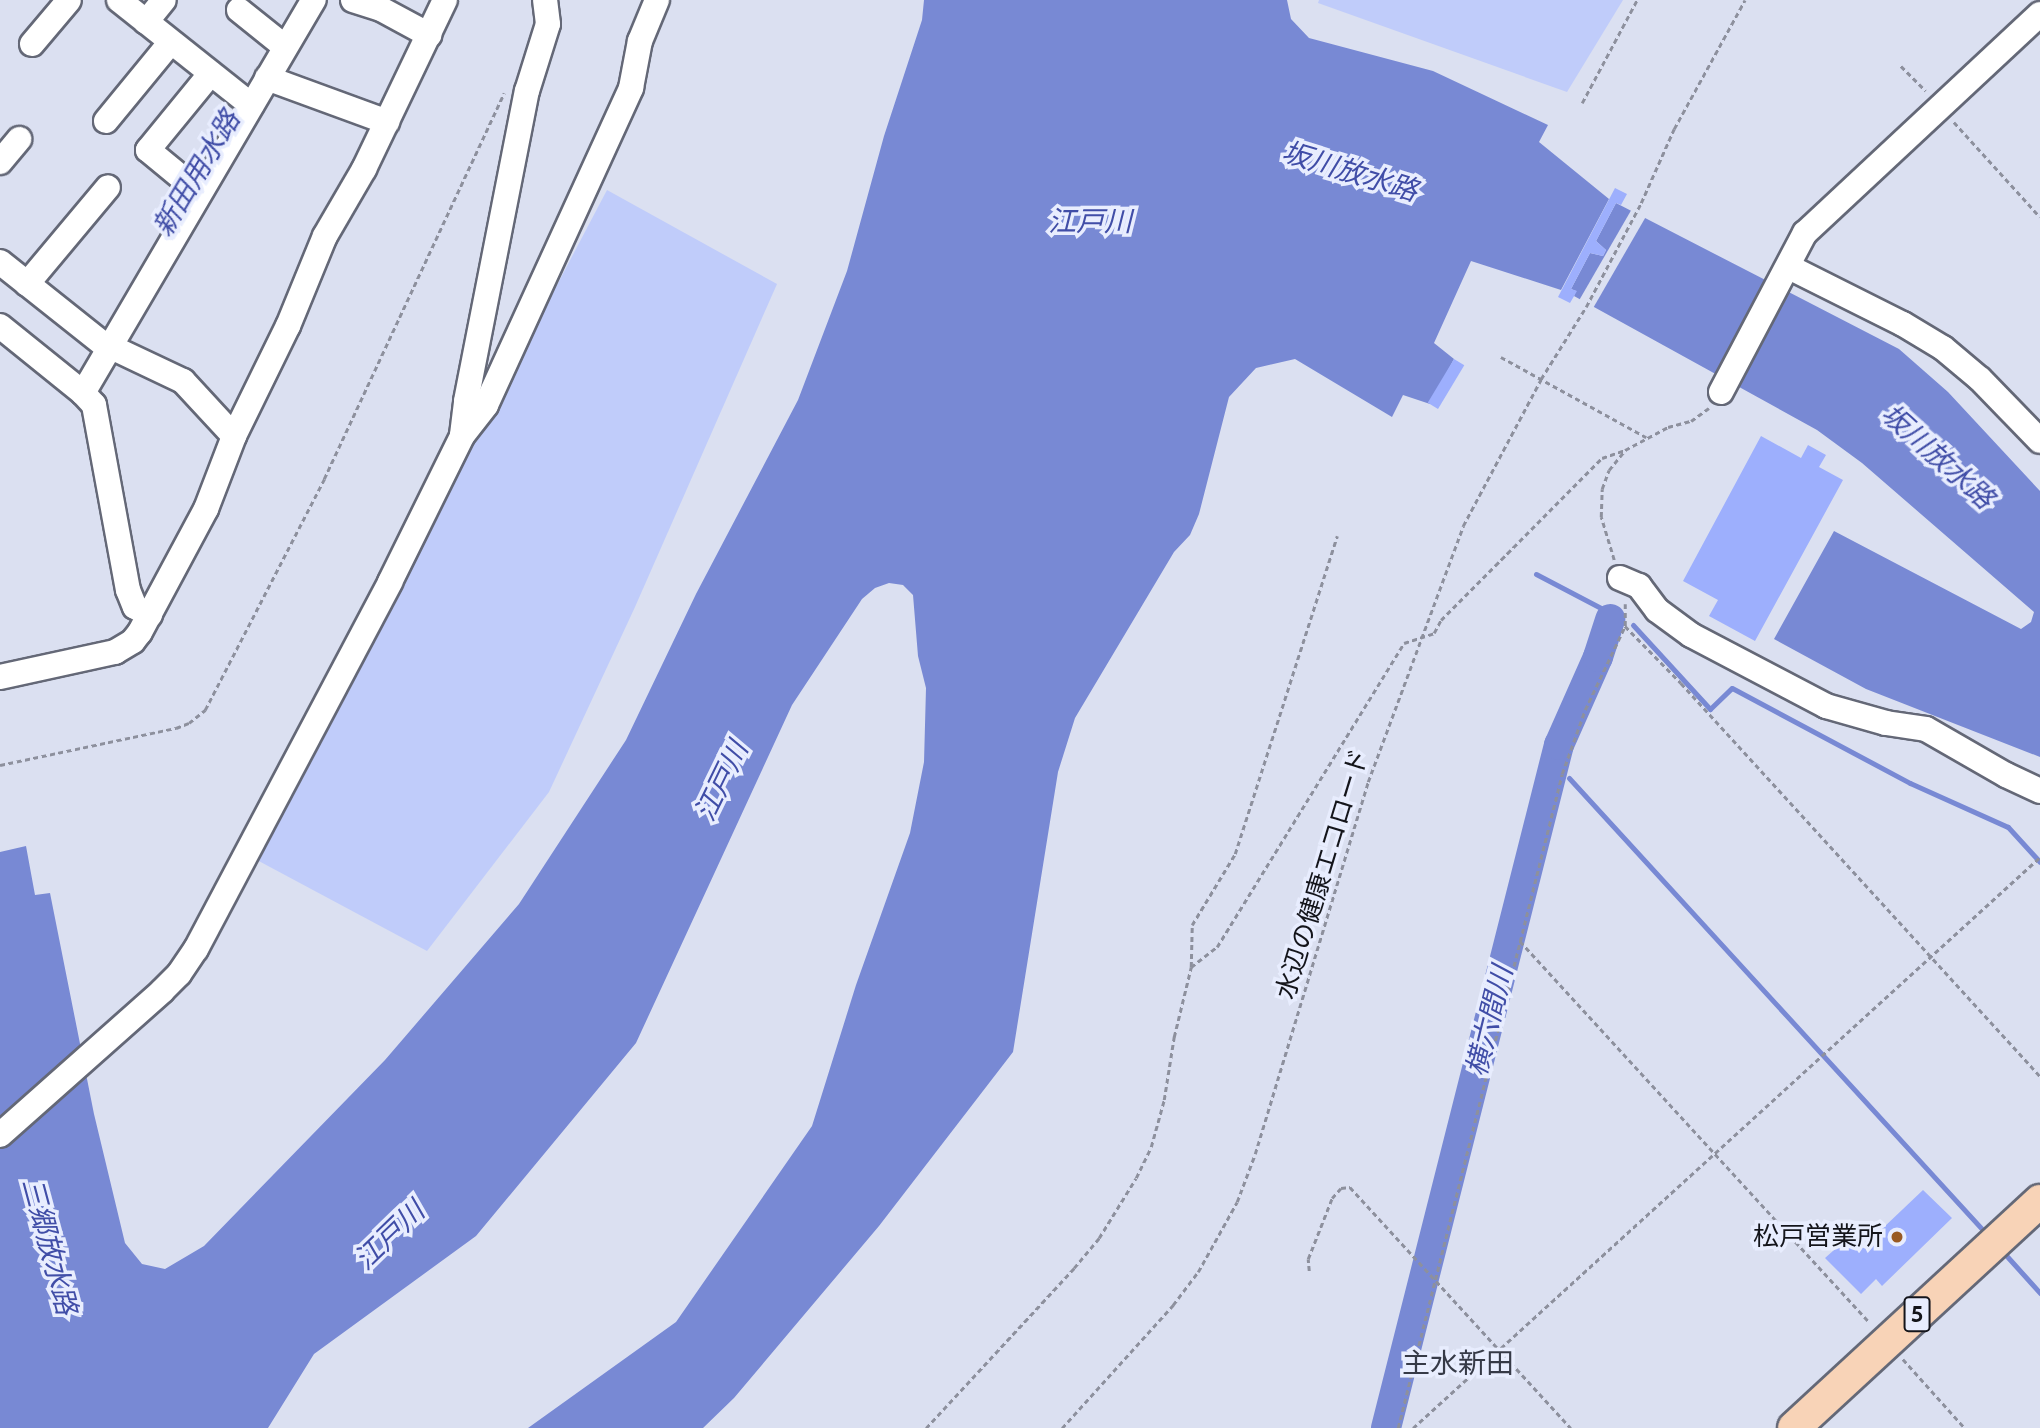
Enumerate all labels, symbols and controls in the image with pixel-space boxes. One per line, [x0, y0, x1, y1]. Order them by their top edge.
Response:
water label: 新田用水路 [146, 104, 246, 242]
water label: 坂川放水路 [1278, 134, 1422, 208]
water label: 江戸川 [1048, 204, 1132, 238]
water label: 坂川放水路 [1875, 397, 2001, 515]
water label: 江戸川 [687, 736, 755, 826]
street label: 水辺の健康エコロード [1270, 745, 1376, 1003]
water label: 横六間川 [1459, 963, 1519, 1079]
water label: 三郷放水路 [16, 1174, 84, 1318]
water label: 江戸川 [347, 1194, 431, 1276]
place label: 松戸営業所 [1753, 1221, 1883, 1253]
marker: 松戸営業所 [1889, 1229, 1905, 1245]
road number: 5 [1903, 1294, 1931, 1334]
district label: 主水新田 [1402, 1346, 1514, 1380]

